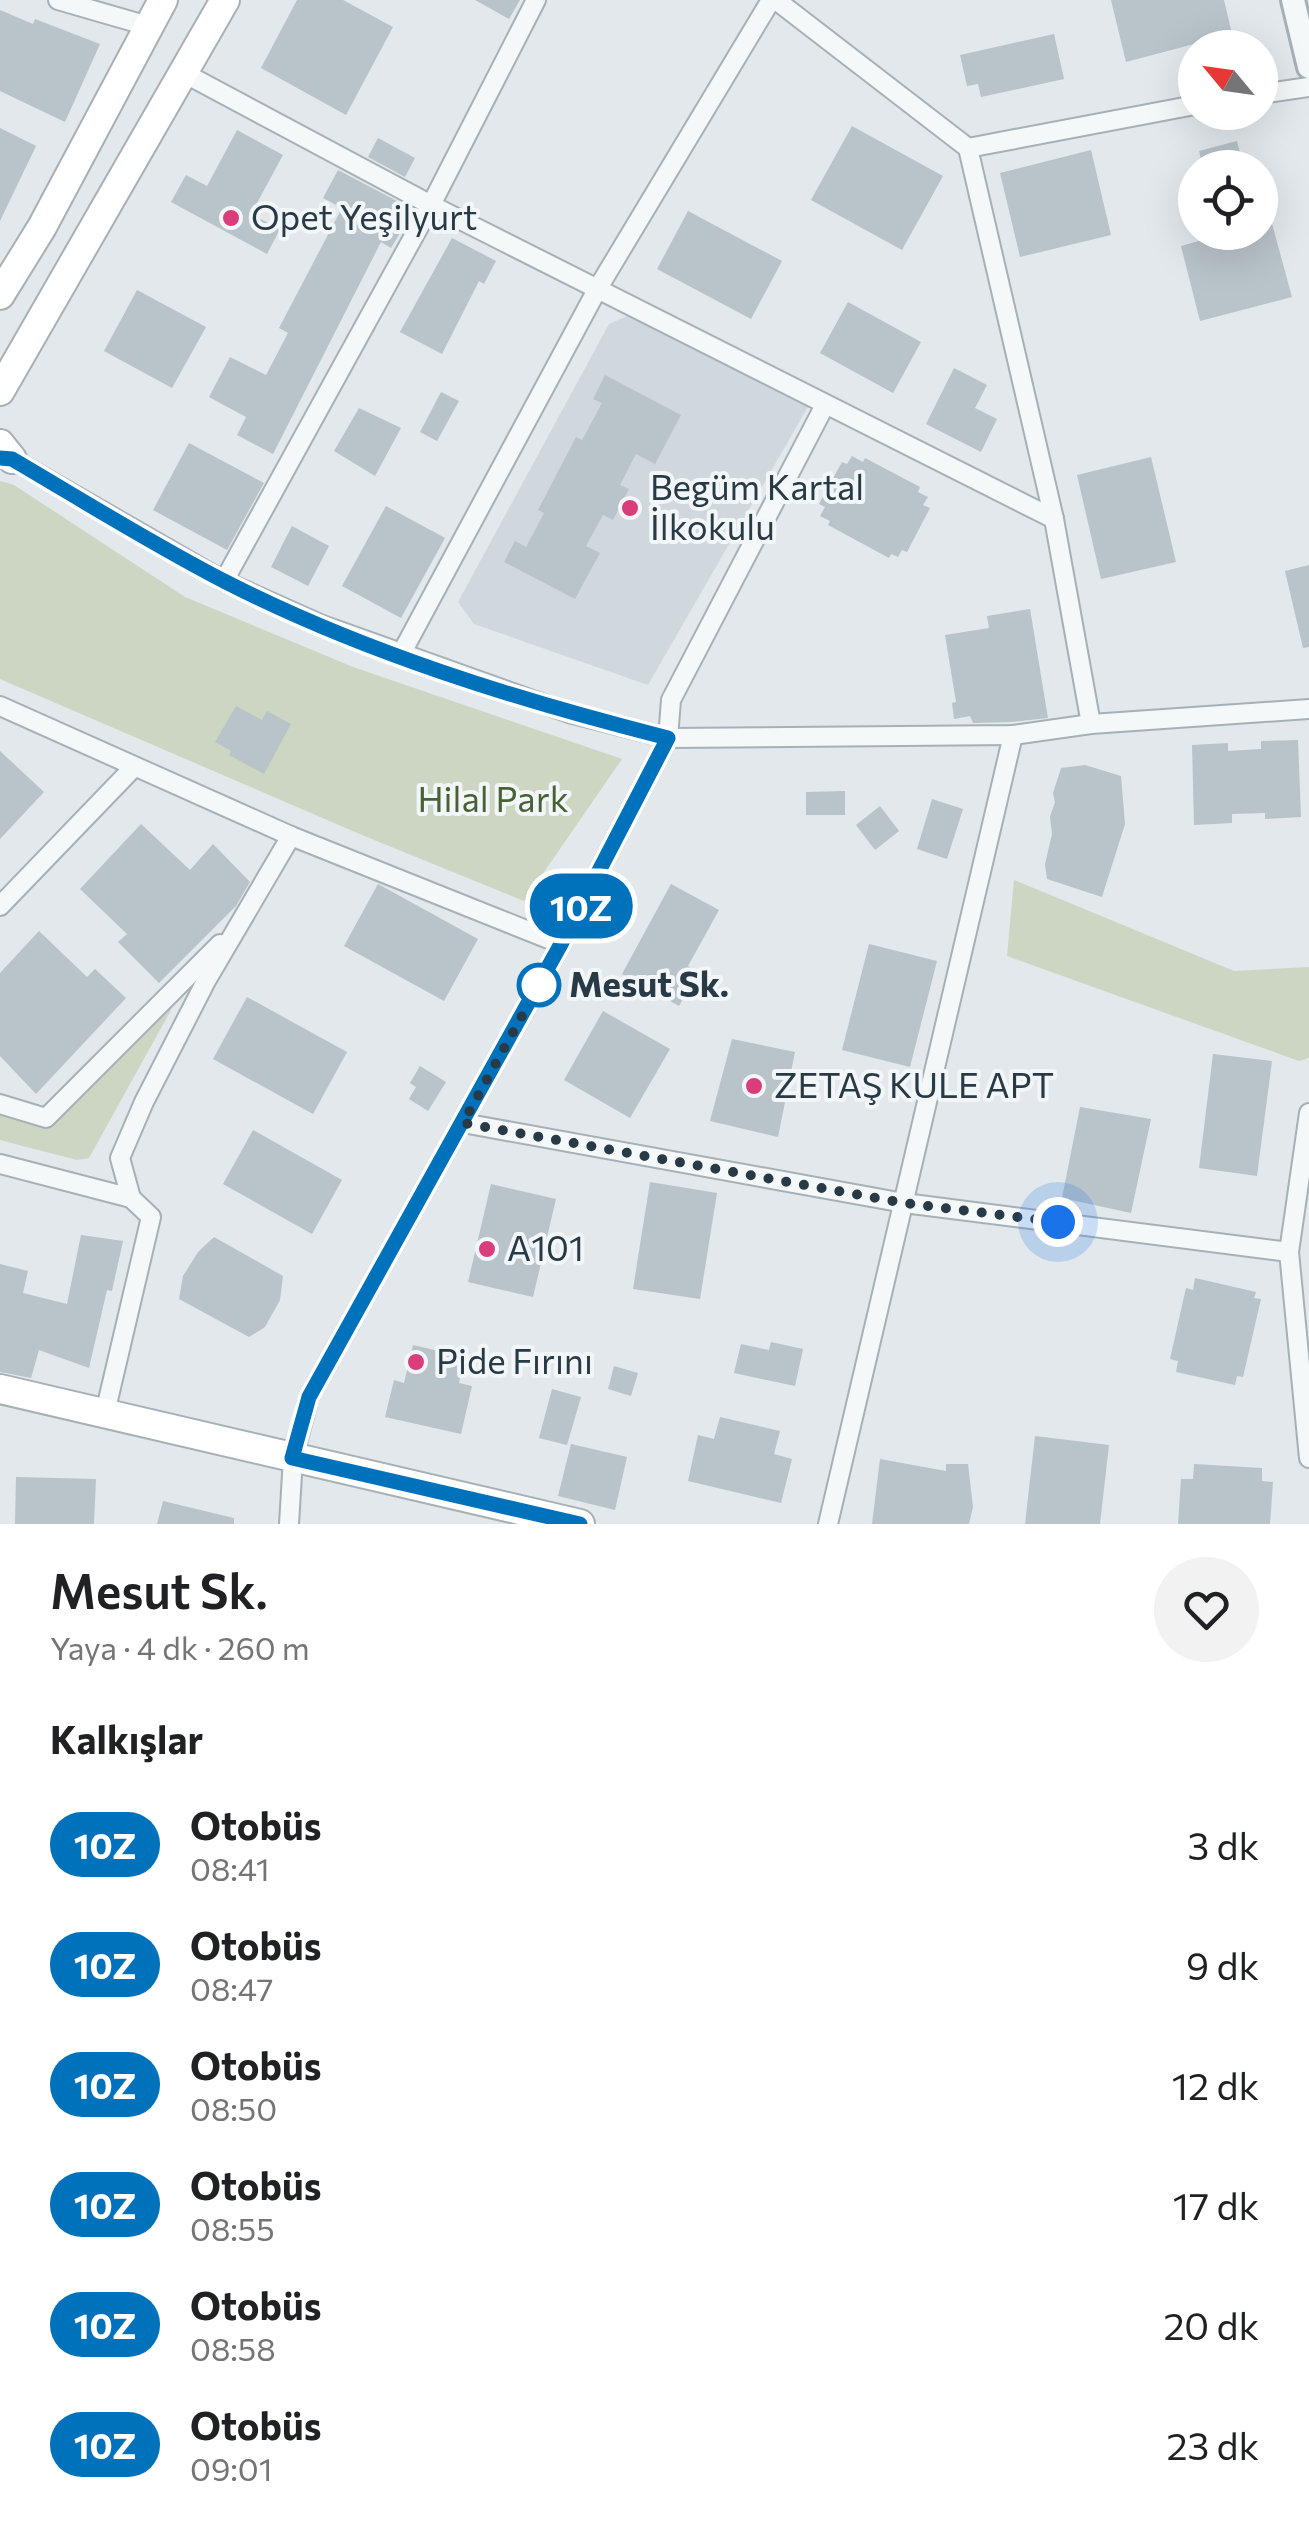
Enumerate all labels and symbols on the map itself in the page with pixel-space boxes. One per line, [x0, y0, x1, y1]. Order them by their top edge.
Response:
north arrow [1178, 30, 1278, 130]
place label: Opet Yeşilyurt [251, 194, 477, 237]
marker: Opet Yeşilyurt [220, 207, 242, 229]
place label: Begüm Kartal İlkokulu [650, 464, 864, 547]
marker: Begüm Kartal İlkokulu [619, 497, 641, 519]
park label: Hilal Park [417, 776, 569, 819]
line badge: 10Z [524, 874, 638, 938]
place label: Mesut Sk. [569, 961, 729, 1004]
marker: Mesut Sk. [518, 964, 560, 1006]
place label: ZETAŞ KULE APT [774, 1062, 1054, 1105]
marker: ZETAŞ KULE APT [743, 1075, 765, 1097]
your location [1033, 1197, 1083, 1247]
place label: A101 [507, 1225, 584, 1268]
marker: A101 [476, 1238, 498, 1260]
place label: Pide Fırını [436, 1338, 593, 1381]
marker: Pide Fırını [405, 1351, 427, 1373]

